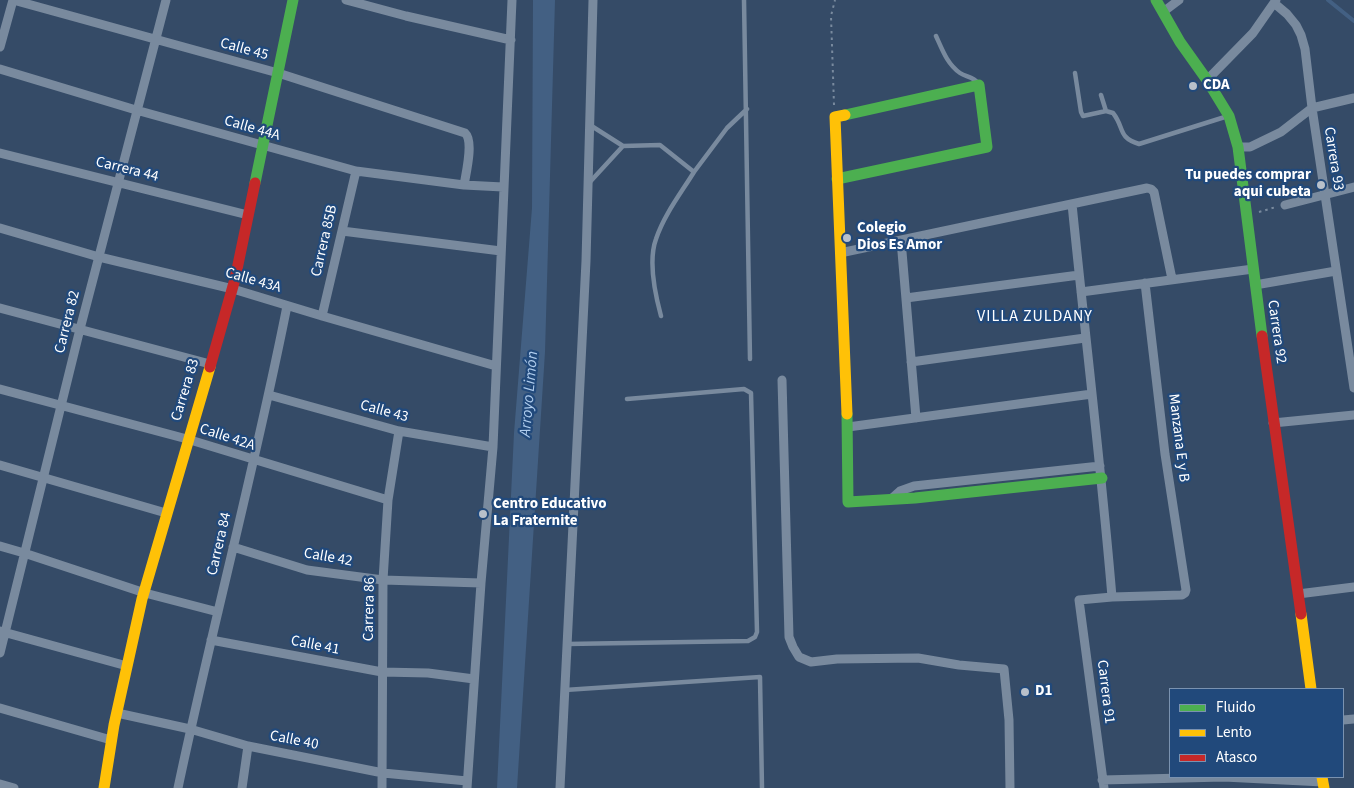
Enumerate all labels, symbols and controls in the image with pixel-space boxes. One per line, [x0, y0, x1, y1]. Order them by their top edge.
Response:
street label: Calle 45 [218, 35, 270, 65]
place label: CDA [1203, 77, 1230, 95]
marker: CDA [1187, 80, 1199, 92]
street label: Calle 44A [222, 112, 282, 146]
street label: Carrera 93 [1319, 126, 1347, 192]
street label: Carrera 44 [94, 154, 160, 186]
place label: Tu puedes comprar aqui cubeta [1185, 167, 1311, 202]
marker: Tu puedes comprar aqui cubeta [1315, 179, 1327, 191]
street label: Carrera 85B [308, 203, 342, 279]
place label: Colegio Dios Es Amor [857, 220, 942, 255]
marker: Colegio Dios Es Amor [841, 232, 853, 244]
street label: Calle 43A [223, 264, 283, 298]
street label: Carrera 82 [52, 289, 84, 355]
street label: Carrera 92 [1263, 299, 1289, 365]
district label: VILLA ZULDANY [975, 307, 1095, 327]
water label: Arroyo Limón [517, 350, 543, 438]
street label: Carrera 83 [168, 357, 204, 423]
street label: Manzana E y B [1164, 393, 1192, 483]
street label: Calle 43 [358, 397, 410, 427]
street label: Calle 42A [197, 421, 257, 455]
place label: Centro Educativo La Fraternite [493, 496, 607, 531]
marker: Centro Educativo La Fraternite [477, 508, 489, 520]
street label: Carrera 84 [204, 511, 236, 577]
street label: Calle 42 [302, 545, 354, 571]
street label: Carrera 86 [360, 577, 380, 641]
street label: Calle 41 [289, 632, 341, 660]
street label: Carrera 91 [1092, 659, 1118, 725]
place label: D1 [1035, 683, 1052, 701]
marker: D1 [1019, 686, 1031, 698]
legend [1169, 688, 1344, 778]
text: Fluido [1216, 697, 1256, 718]
text: Lento [1216, 722, 1252, 743]
street label: Calle 40 [268, 727, 320, 755]
text: Atasco [1216, 747, 1257, 768]

